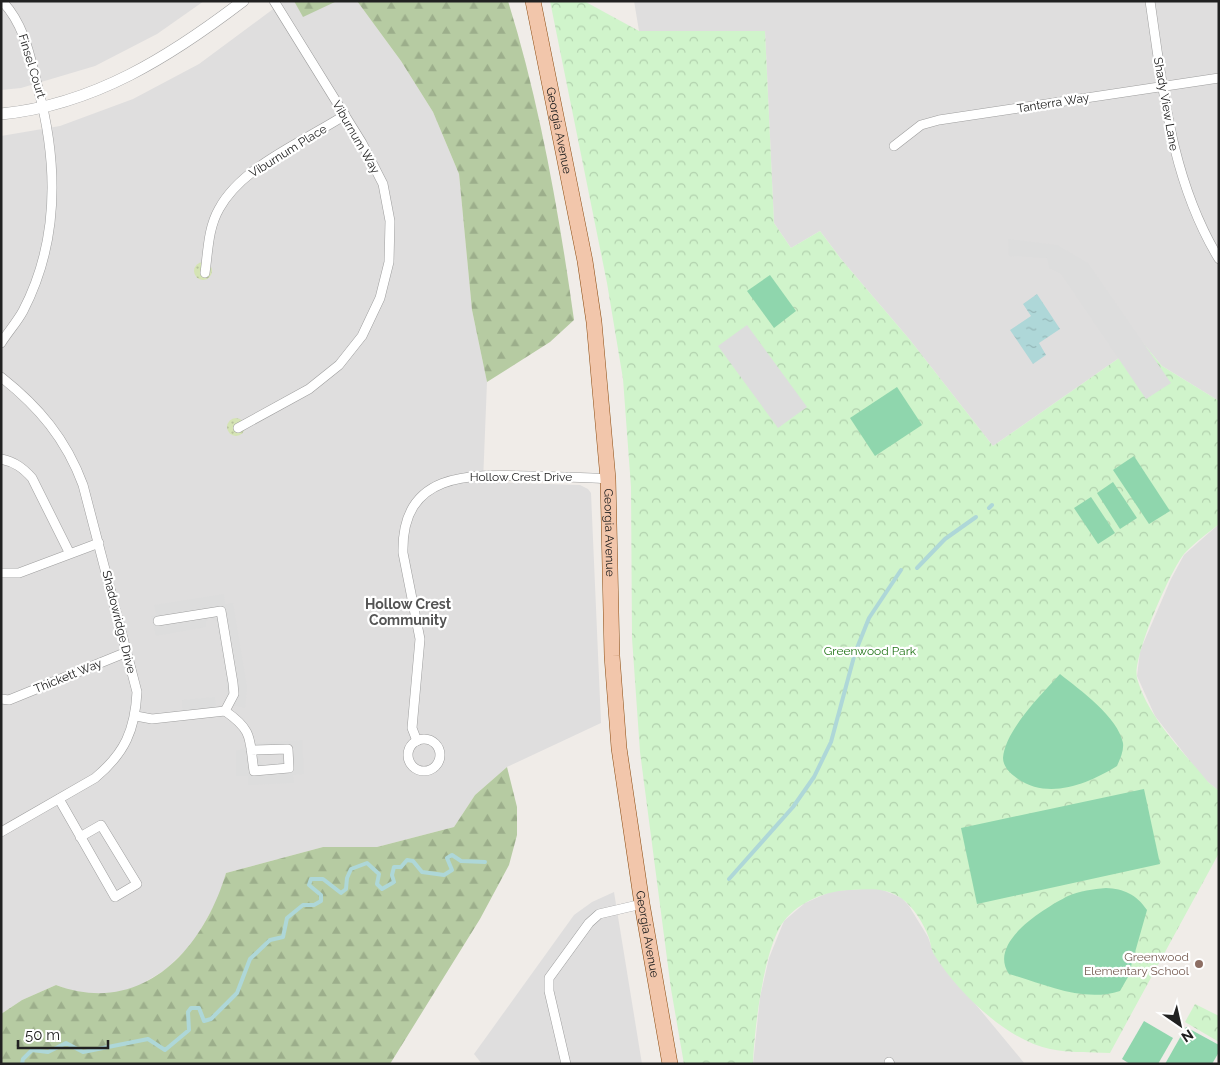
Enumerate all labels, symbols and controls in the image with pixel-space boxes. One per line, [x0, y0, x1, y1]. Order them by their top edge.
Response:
street label: Finsel Court [16, 32, 48, 100]
street label: Shady View Lane [1151, 56, 1181, 152]
street label: Georgia Avenue [543, 86, 574, 175]
street label: Tanterra Way [1016, 90, 1091, 116]
street label: Viburnum Way [329, 98, 383, 176]
street label: Viburnum Place [247, 122, 329, 180]
street label: Hollow Crest Drive [470, 470, 572, 484]
street label: Georgia Avenue [601, 488, 617, 577]
street label: Shadowridge Drive [99, 569, 139, 675]
district label: Hollow Crest Community [365, 596, 452, 628]
park label: Greenwood Park [824, 644, 917, 658]
street label: Thickett Way [32, 656, 104, 696]
street label: Georgia Avenue [633, 890, 662, 979]
place label: Greenwood Elementary School [1084, 950, 1190, 978]
marker: Greenwood Elementary School [1193, 958, 1205, 970]
north arrow [1155, 1000, 1205, 1050]
scale bar [18, 1018, 108, 1050]
text: 50 m [25, 1026, 60, 1044]
text: N [1178, 1026, 1196, 1045]

